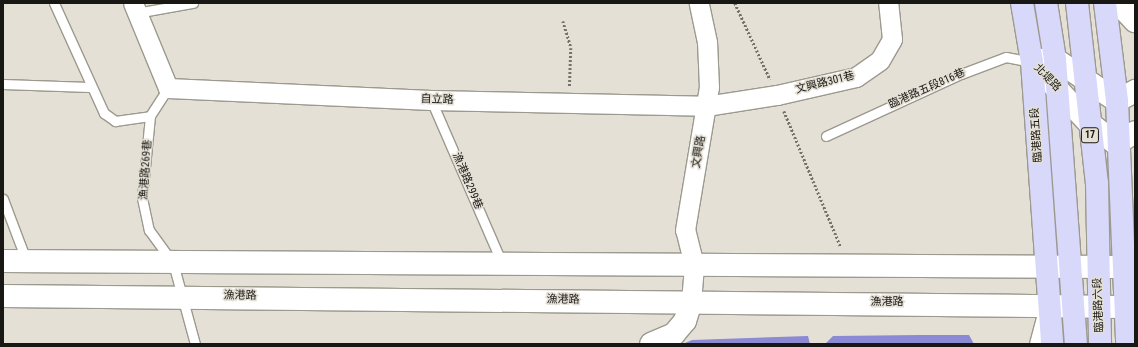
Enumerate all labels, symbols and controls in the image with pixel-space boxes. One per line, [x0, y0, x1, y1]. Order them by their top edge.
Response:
street label: 北堤路 [1031, 62, 1063, 94]
street label: 臨港路五段816巷 [887, 66, 967, 112]
street label: 文興路301巷 [794, 69, 856, 97]
street label: 自立路 [420, 93, 454, 107]
street label: 臨港路五段 [1028, 107, 1046, 163]
road number: 17 [1080, 127, 1100, 143]
street label: 文興路 [690, 135, 708, 169]
street label: 漁港路269巷 [137, 139, 155, 201]
street label: 漁港路299巷 [449, 151, 485, 211]
street label: 臨港路六段 [1091, 277, 1107, 333]
street label: 漁港路 [223, 289, 257, 303]
street label: 漁港路 [546, 293, 580, 307]
street label: 漁港路 [871, 295, 903, 309]

